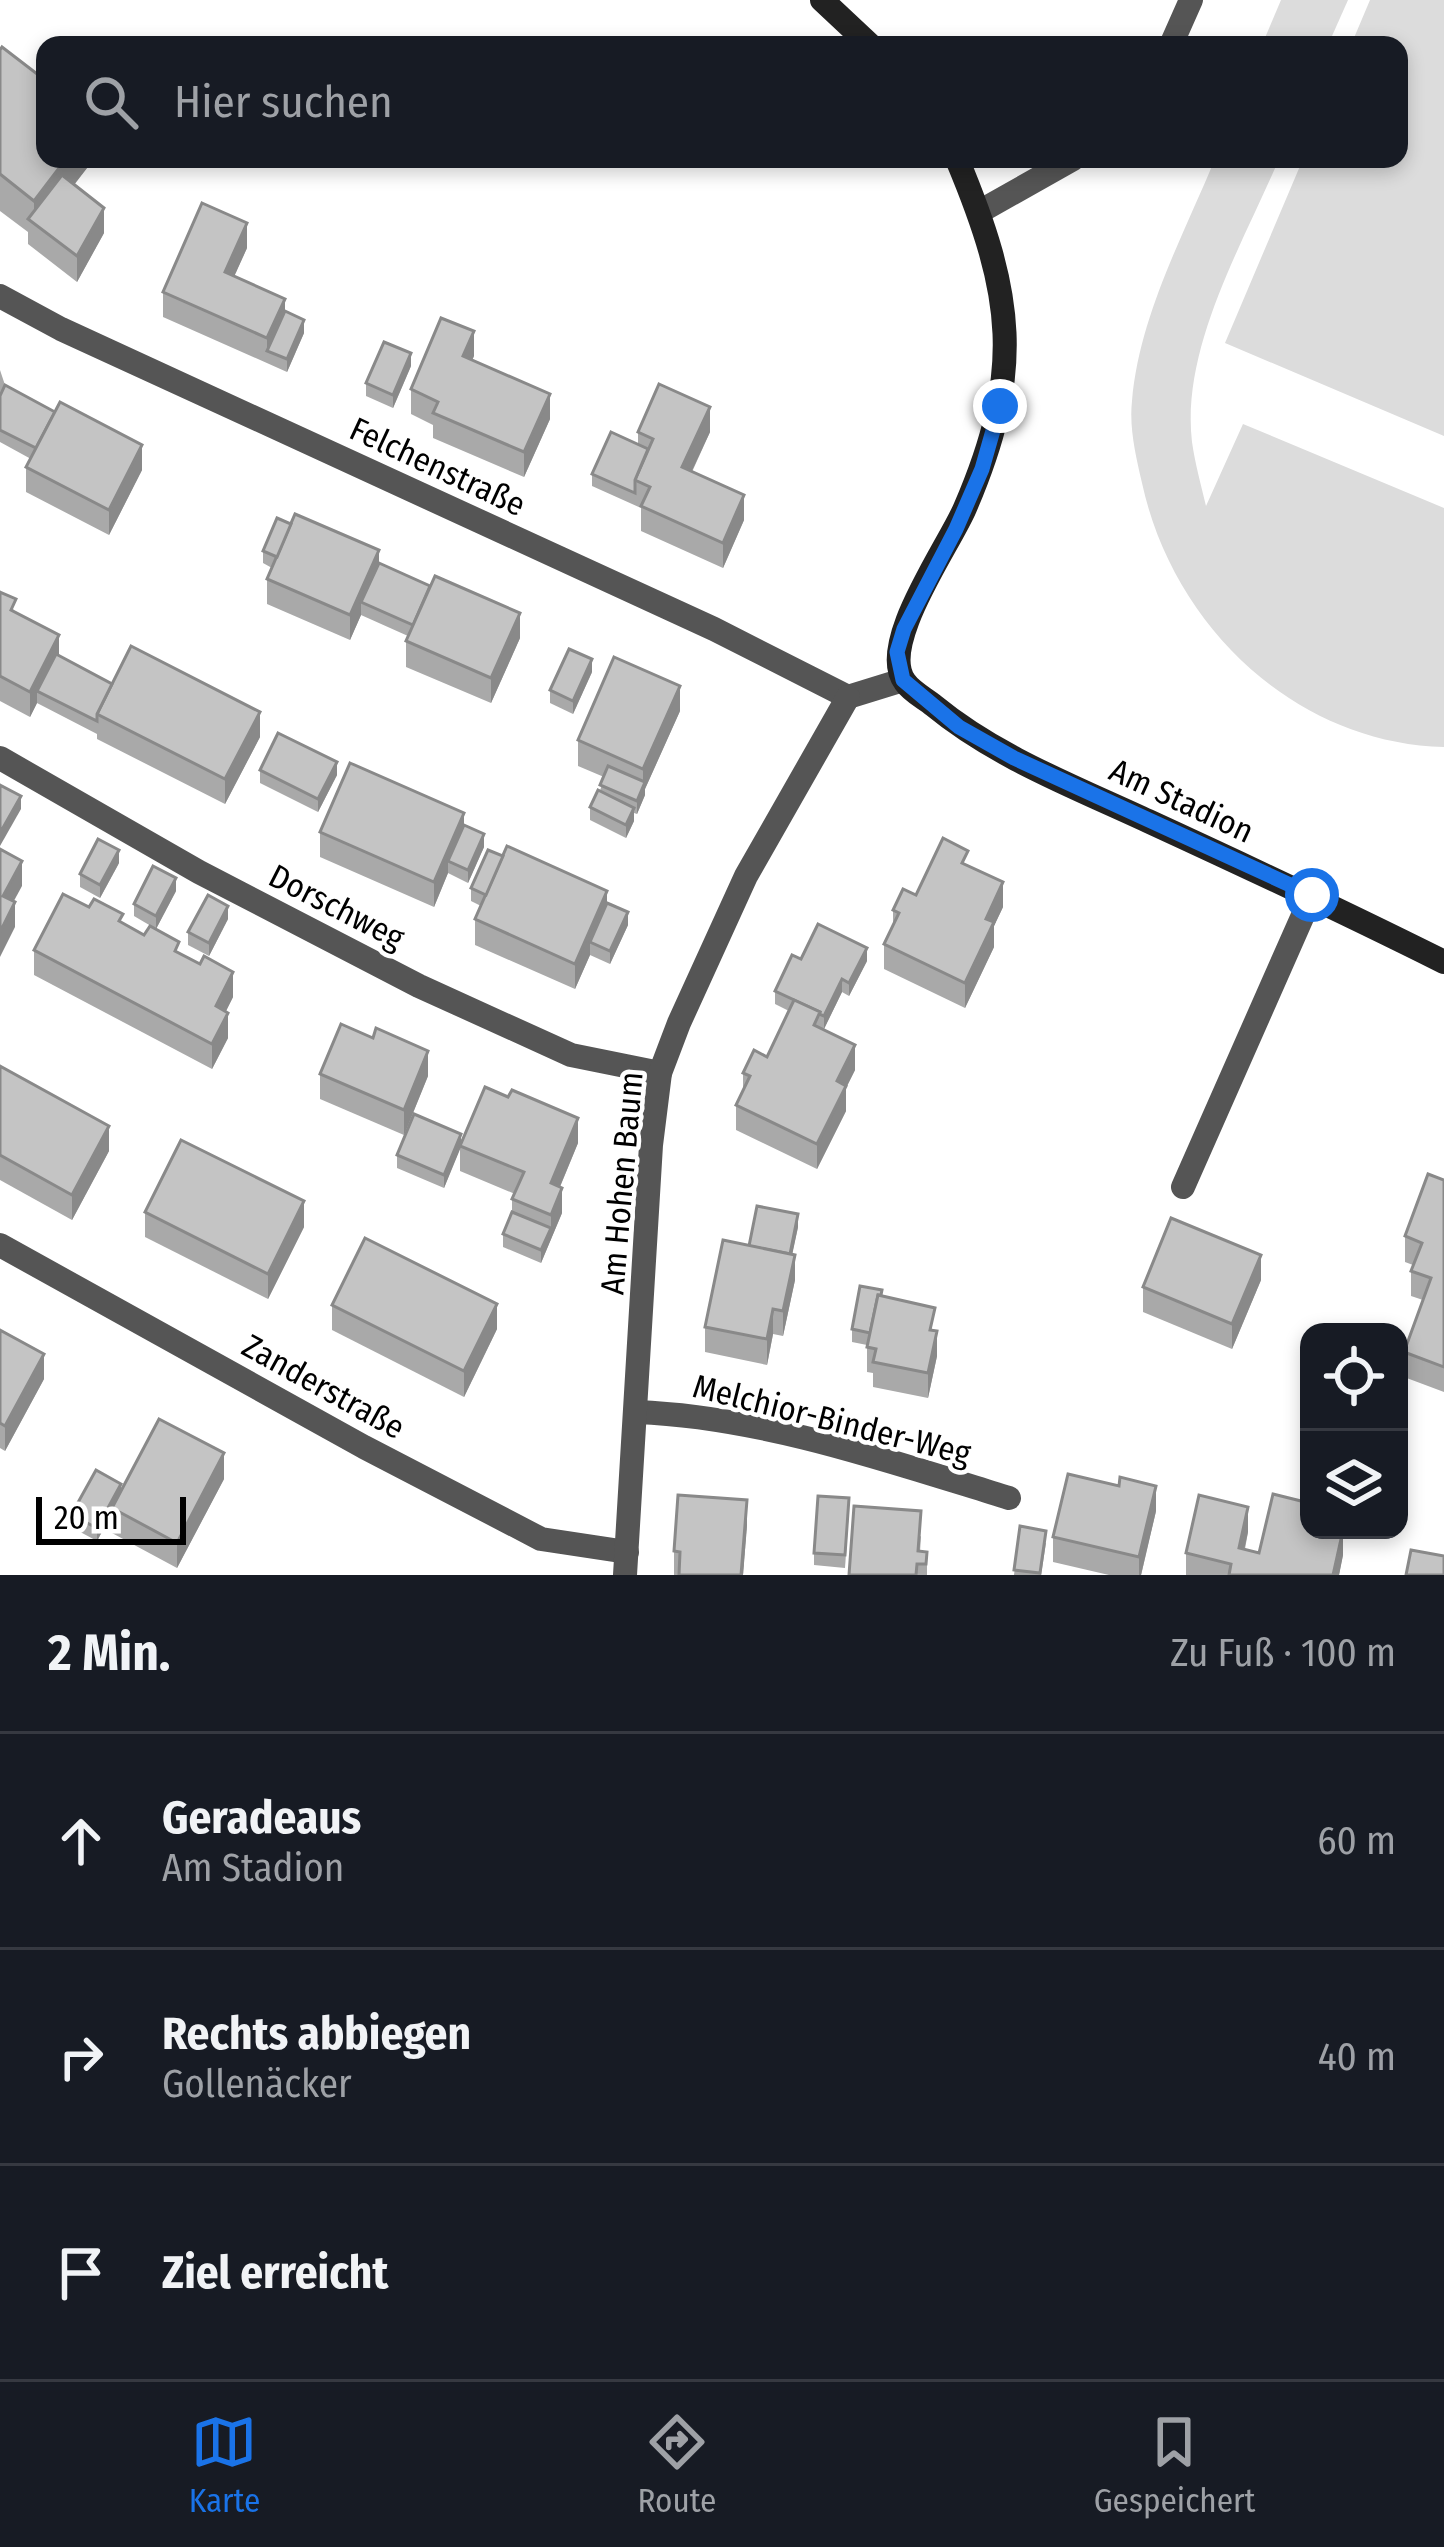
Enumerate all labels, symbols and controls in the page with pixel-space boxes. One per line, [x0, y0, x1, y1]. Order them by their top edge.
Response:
search box [36, 36, 1408, 168]
icon: search [78, 69, 144, 135]
text: Hier suchen [174, 75, 393, 129]
route end [973, 379, 1027, 433]
street label: Felchenstraße [344, 409, 532, 525]
street label: Am Stadion [1103, 750, 1260, 852]
street label: Dorschweg [262, 856, 411, 958]
route start [1285, 868, 1339, 922]
street label: Am Hohen Baum [592, 1070, 652, 1296]
map controls [1300, 1323, 1408, 1539]
button: locate [1300, 1323, 1408, 1431]
street label: Zanderstraße [235, 1326, 412, 1448]
street label: Melchior-Binder-Weg [689, 1366, 975, 1474]
button: layers [1300, 1431, 1408, 1539]
scale bar [36, 1491, 186, 1544]
text: 20 m [54, 1498, 119, 1538]
text: 2 Min. [48, 1622, 171, 1684]
text: Zu Fuß · 100 m [1170, 1630, 1396, 1676]
text: Geradeaus [162, 1791, 361, 1845]
icon: ahead [48, 1808, 114, 1874]
text: 60 m [1317, 1818, 1396, 1864]
text: Am Stadion [162, 1845, 344, 1891]
text: Rechts abbiegen [162, 2007, 471, 2061]
icon: right [48, 2024, 114, 2090]
text: 40 m [1318, 2034, 1396, 2080]
text: Gollenäcker [162, 2061, 352, 2107]
icon: arrive [48, 2240, 114, 2306]
text: Ziel erreicht [162, 2246, 388, 2300]
tab: Karte [189, 2409, 260, 2521]
tab: Route [638, 2409, 716, 2521]
tab: Gespeichert [1094, 2409, 1255, 2521]

